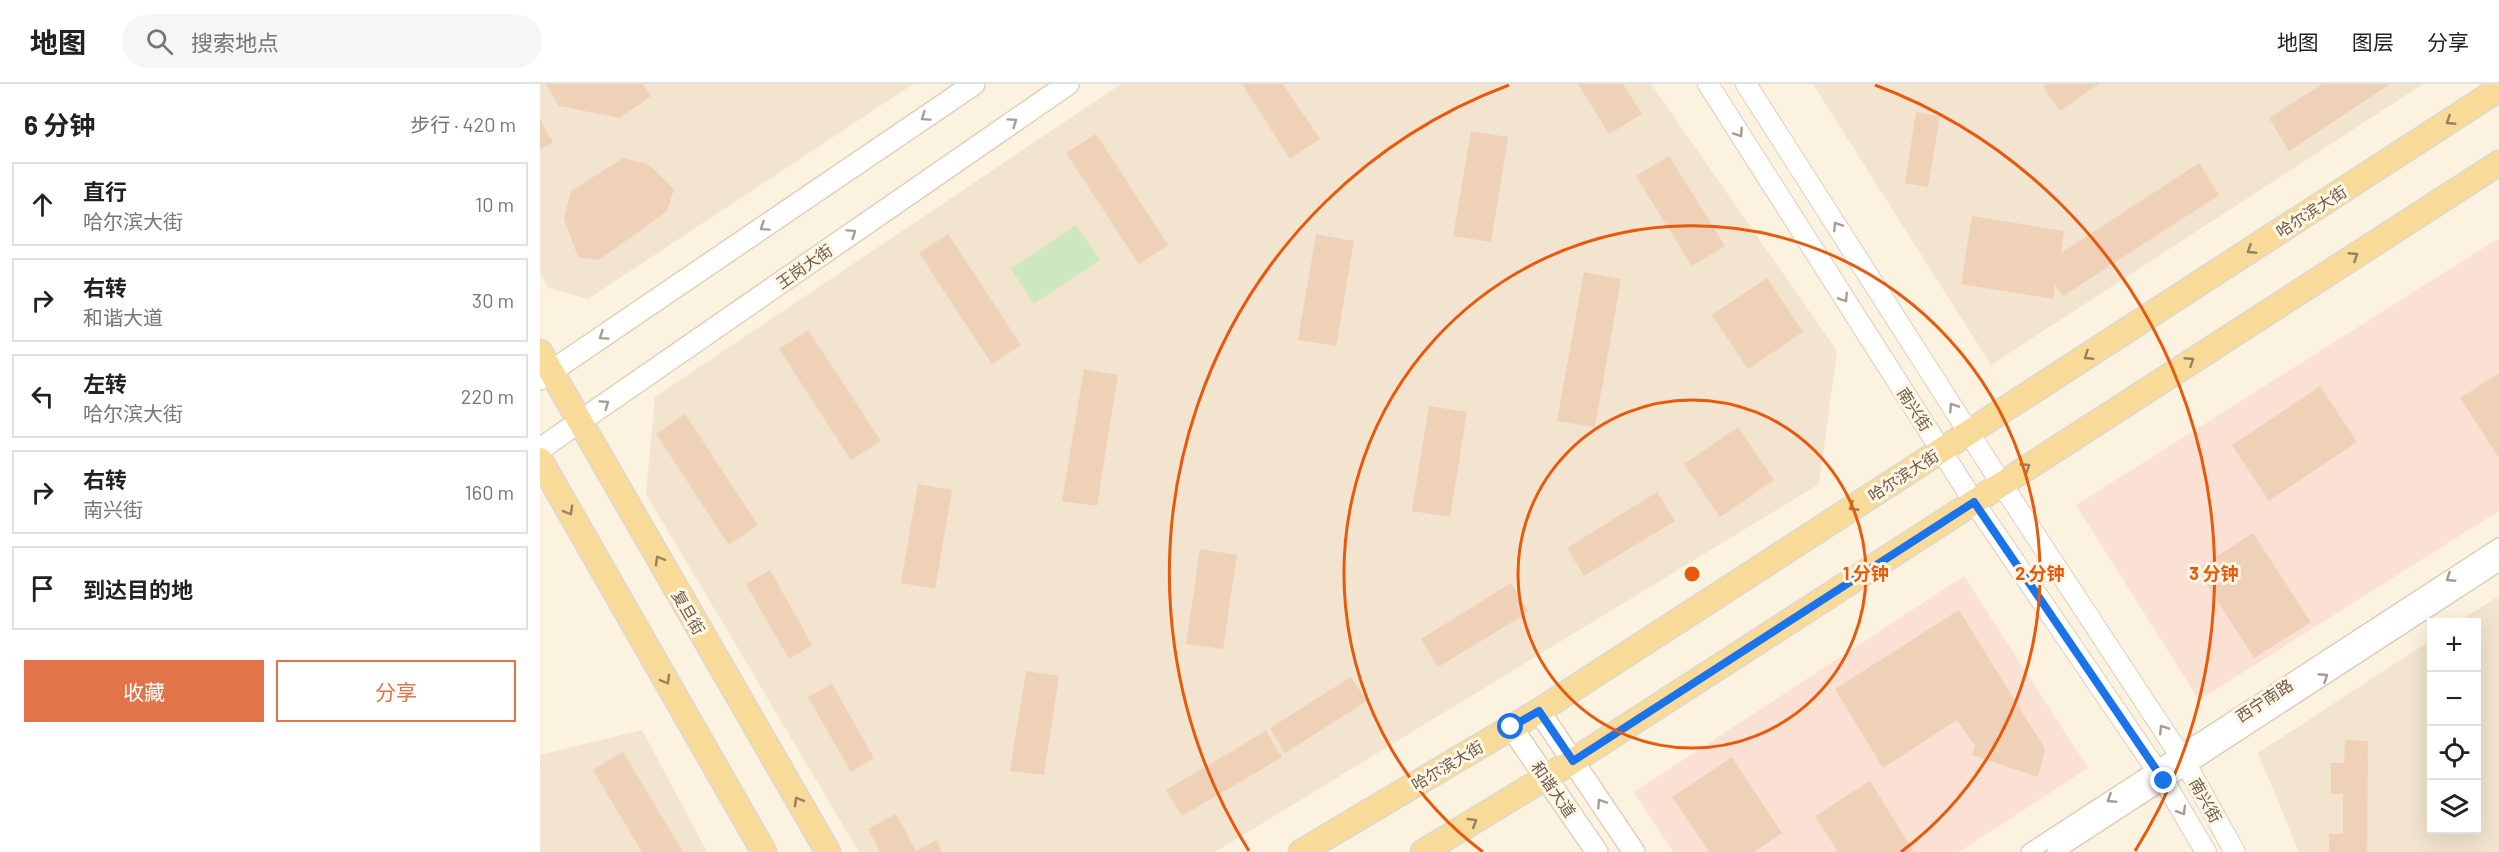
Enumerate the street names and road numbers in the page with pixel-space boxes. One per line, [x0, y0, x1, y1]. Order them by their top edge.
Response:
street label: 哈尔滨大街 [2272, 181, 2350, 241]
street label: 王岗大街 [772, 240, 836, 292]
street label: 南兴街 [1894, 384, 1936, 434]
street label: 哈尔滨大街 [1864, 445, 1942, 505]
street label: 复旦街 [669, 586, 709, 638]
street label: 西宁南路 [2232, 675, 2296, 725]
street label: 哈尔滨大街 [1408, 736, 1486, 794]
street label: 和谐大道 [1528, 757, 1580, 821]
street label: 南兴街 [2186, 774, 2226, 826]

